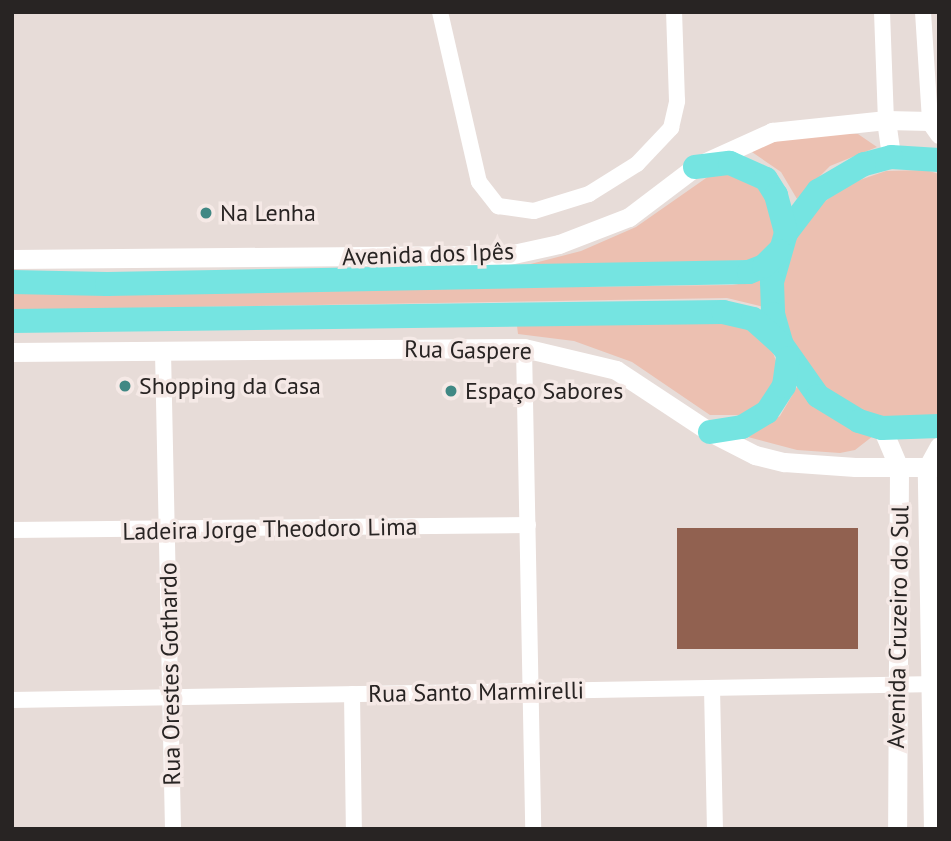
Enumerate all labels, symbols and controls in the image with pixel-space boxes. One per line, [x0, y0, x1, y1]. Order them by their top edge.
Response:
place label: Na Lenha [220, 199, 316, 227]
marker: Na Lenha [198, 205, 214, 221]
street label: Avenida dos Ipês [342, 237, 514, 271]
street label: Rua Gaspere [404, 334, 532, 366]
place label: Shopping da Casa [139, 372, 321, 400]
place label: Espaço Sabores [465, 377, 623, 405]
marker: Shopping da Casa [117, 378, 133, 394]
marker: Espaço Sabores [443, 383, 459, 399]
street label: Avenida Cruzeiro do Sul [881, 505, 915, 749]
street label: Ladeira Jorge Theodoro Lima [122, 512, 418, 546]
street label: Rua Orestes Gothardo [154, 562, 186, 786]
street label: Rua Santo Marmirelli [368, 676, 584, 708]

